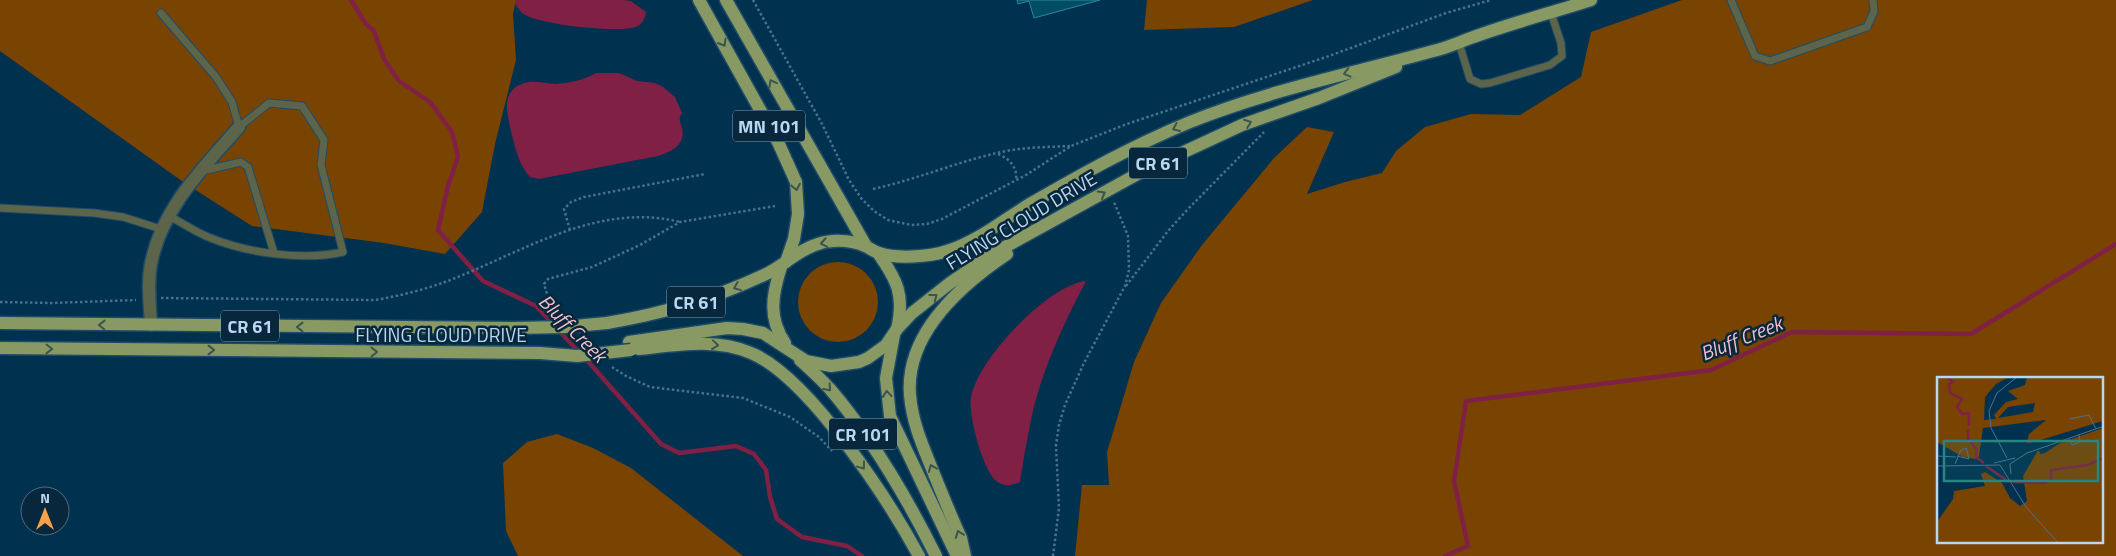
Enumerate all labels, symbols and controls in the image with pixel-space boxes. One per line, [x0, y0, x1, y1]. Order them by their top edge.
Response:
one-way arrow [717, 37, 727, 46]
one-way arrow [1343, 67, 1352, 78]
one-way arrow [768, 79, 778, 88]
road number: MN 101 [733, 110, 805, 142]
one-way arrow [1243, 119, 1252, 129]
one-way arrow [1172, 122, 1181, 132]
road number: CR 61 [1129, 148, 1187, 178]
street label: FLYING CLOUD DRIVE [940, 163, 1102, 277]
one-way arrow [791, 183, 801, 191]
one-way arrow [1096, 190, 1105, 200]
one-way arrow [819, 238, 828, 248]
one-way arrow [733, 281, 741, 291]
road number: CR 61 [667, 286, 725, 318]
water label: Bluff Creek [532, 287, 616, 371]
one-way arrow [928, 293, 937, 302]
water label: Bluff Creek [1695, 307, 1789, 368]
road number: CR 61 [221, 310, 279, 342]
one-way arrow [98, 320, 106, 330]
street label: FLYING CLOUD DRIVE [355, 320, 527, 349]
one-way arrow [296, 322, 304, 332]
one-way arrow [711, 339, 719, 350]
one-way arrow [45, 344, 53, 354]
one-way arrow [208, 345, 215, 355]
one-way arrow [370, 347, 378, 357]
inset map [1937, 377, 2104, 544]
one-way arrow [822, 383, 831, 392]
one-way arrow [882, 390, 893, 398]
road number: CR 101 [829, 418, 897, 449]
one-way arrow [856, 460, 865, 470]
one-way arrow [928, 464, 938, 473]
north arrow [20, 486, 70, 536]
text: N [40, 487, 50, 508]
one-way arrow [954, 530, 965, 539]

